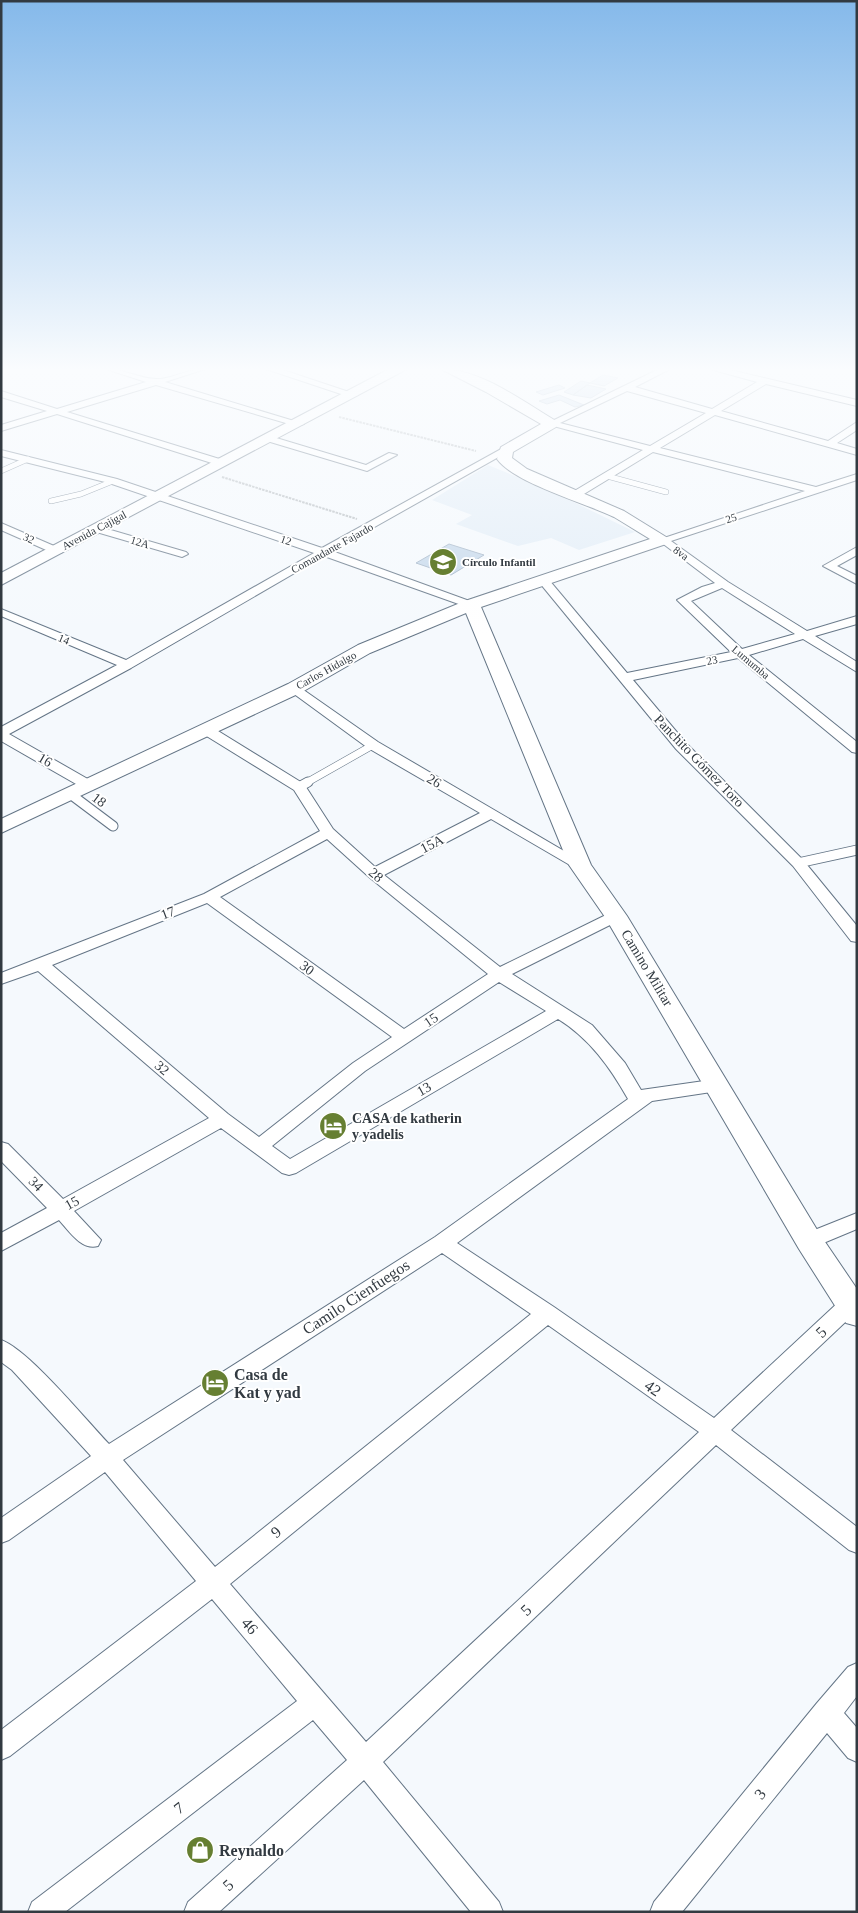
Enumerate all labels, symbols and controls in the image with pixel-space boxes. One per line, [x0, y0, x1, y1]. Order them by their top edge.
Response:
street label: Avenida Cajigal [60, 508, 128, 552]
street label: 25 [724, 510, 739, 525]
street label: Comandante Fajardo [289, 520, 376, 576]
street label: 32 [22, 530, 36, 546]
street label: 12A [129, 533, 151, 551]
street label: 12 [279, 533, 293, 547]
street label: 8va [671, 543, 691, 563]
school or university icon: Círculo Infantil [428, 547, 458, 577]
place label: Círculo Infantil [462, 556, 535, 568]
street label: 14 [57, 631, 72, 647]
street label: Lumumba [730, 643, 772, 681]
street label: Carlos Hidalgo [294, 648, 359, 691]
street label: 23 [705, 653, 719, 667]
street label: Panchito Gómez Toro [651, 712, 747, 810]
street label: 16 [35, 750, 55, 770]
street label: 26 [424, 771, 444, 791]
street label: 18 [89, 790, 109, 810]
street label: 15A [418, 831, 447, 856]
street label: 28 [366, 865, 386, 885]
street label: 17 [159, 903, 177, 923]
street label: Camino Militar [618, 927, 676, 1009]
street label: 30 [297, 958, 317, 978]
street label: 15 [421, 1010, 441, 1030]
street label: 32 [152, 1058, 172, 1078]
street label: 13 [414, 1079, 434, 1099]
hotel icon: CASA de katherin y yadelis [318, 1111, 348, 1141]
place label: CASA de katherin y yadelis [352, 1111, 462, 1142]
street label: 34 [26, 1174, 46, 1194]
street label: 15 [62, 1193, 82, 1213]
street label: Camilo Cienfuegos [299, 1256, 413, 1339]
street label: 5 [812, 1323, 830, 1341]
place label: Casa de Kat y yad [234, 1366, 301, 1402]
hotel icon: Casa de Kat y yad [200, 1368, 230, 1398]
street label: 42 [642, 1376, 664, 1400]
street label: 9 [268, 1523, 284, 1541]
street label: 5 [517, 1601, 535, 1619]
street label: 46 [238, 1614, 262, 1638]
street label: 3 [751, 1786, 769, 1802]
street label: 7 [171, 1799, 187, 1817]
shop icon: Reynaldo [185, 1835, 215, 1865]
place label: Reynaldo [219, 1842, 284, 1860]
street label: 5 [219, 1876, 237, 1894]

